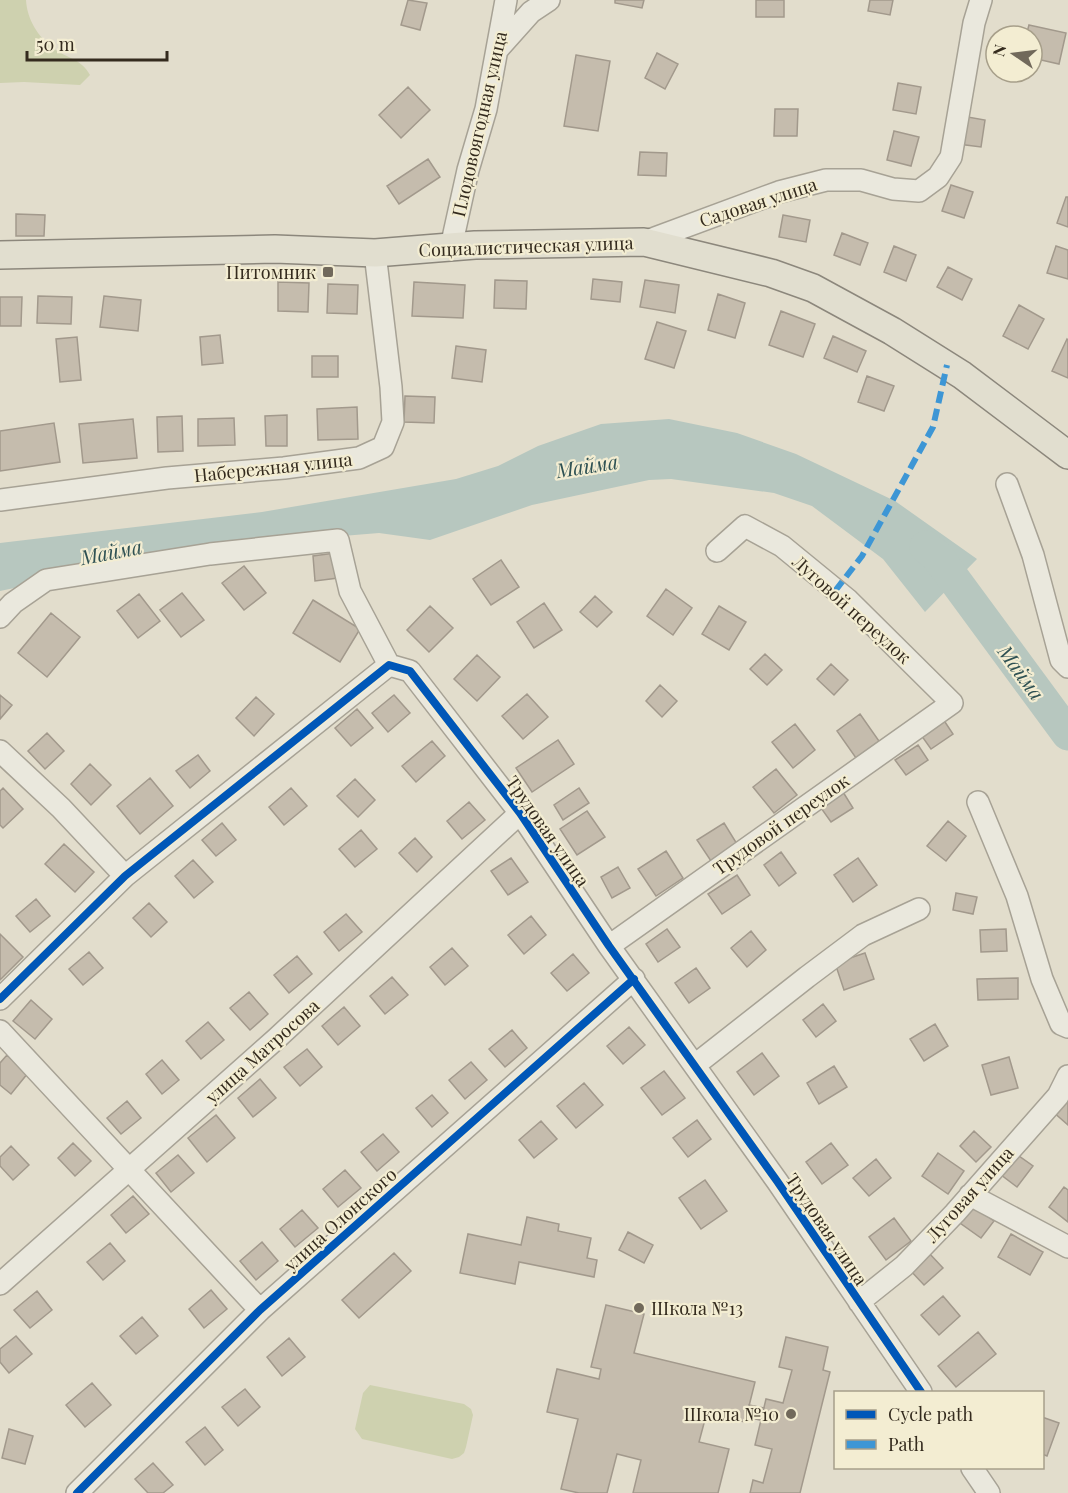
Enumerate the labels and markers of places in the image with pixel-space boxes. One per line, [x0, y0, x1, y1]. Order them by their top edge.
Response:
place label: Питомник [226, 260, 316, 284]
marker: Питомник [321, 265, 335, 279]
place label: Школа №13 [651, 1296, 743, 1320]
marker: Школа №13 [632, 1301, 646, 1315]
place label: Школа №10 [684, 1402, 779, 1426]
marker: Школа №10 [784, 1407, 798, 1421]

